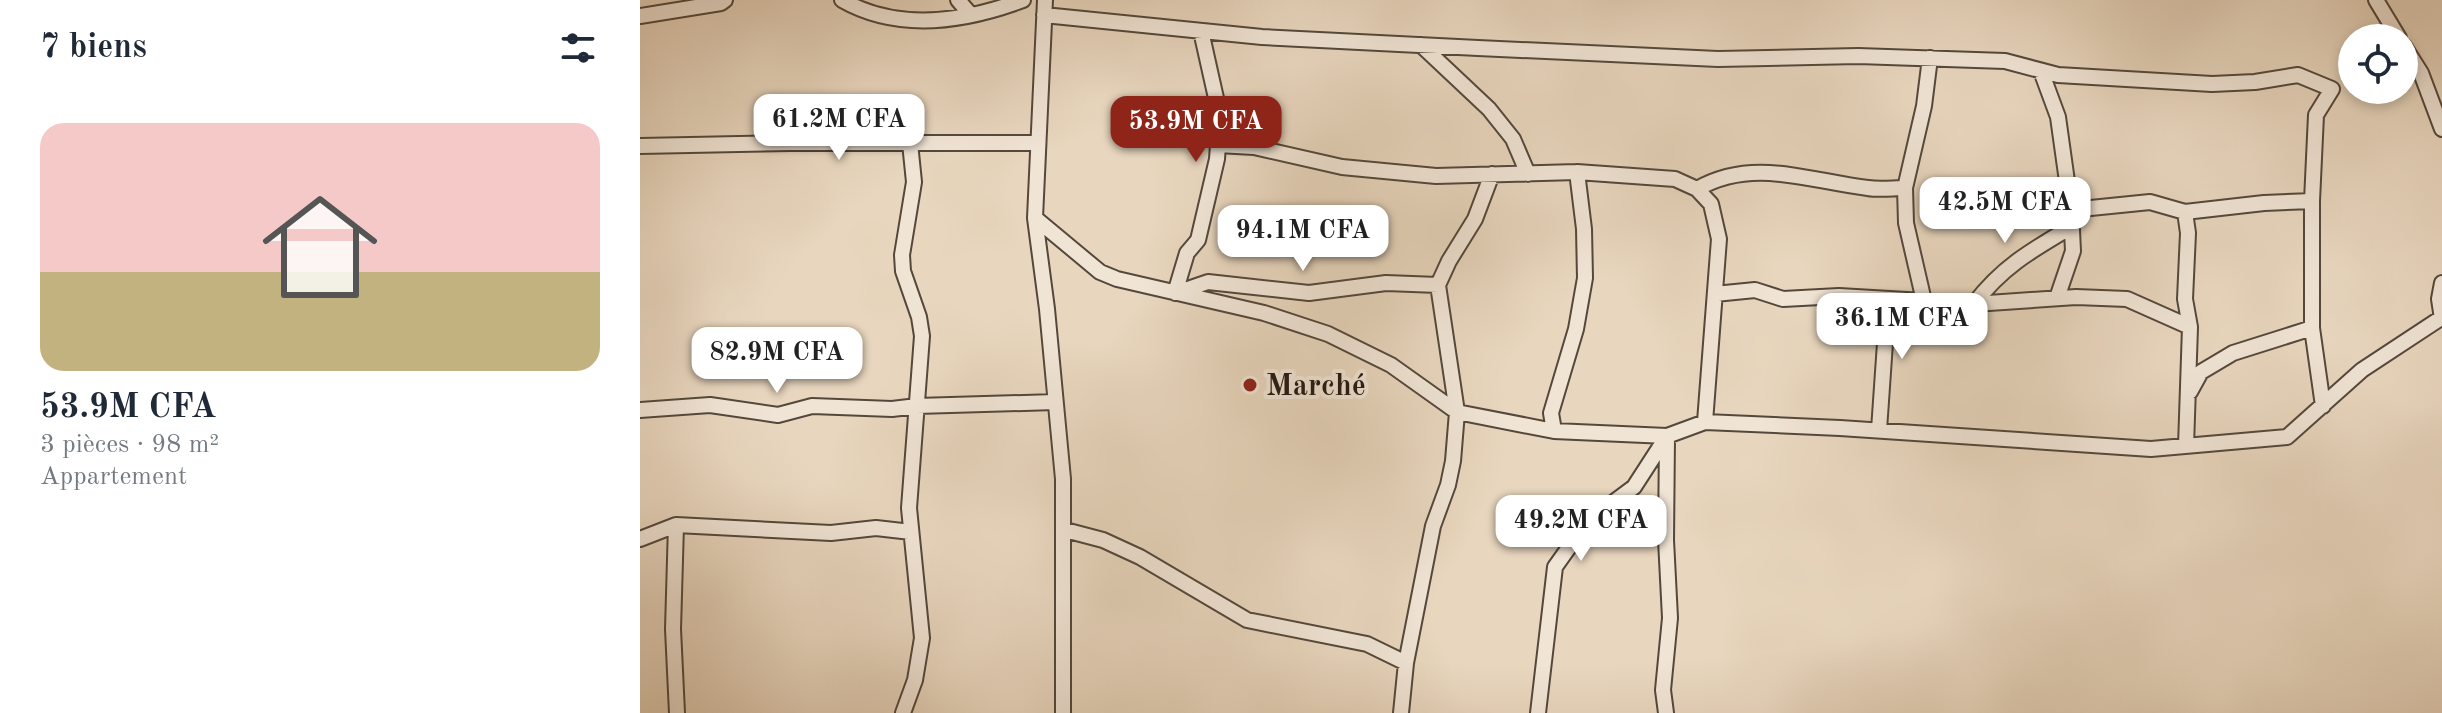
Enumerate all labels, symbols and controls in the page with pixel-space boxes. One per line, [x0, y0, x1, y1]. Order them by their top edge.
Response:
map controls [2338, 24, 2418, 104]
button: locate [2338, 24, 2418, 104]
icon: filters [556, 26, 600, 70]
text: 7 biens [40, 31, 147, 65]
pin: 61.2M CFA [747, 94, 931, 162]
pin: 53.9M CFA [1104, 96, 1288, 164]
text: 61.2M CFA [772, 107, 906, 133]
text: 53.9M CFA [1129, 109, 1263, 135]
icon: home [248, 175, 392, 319]
pin: 42.5M CFA [1913, 177, 2097, 245]
text: 42.5M CFA [1938, 190, 2072, 216]
pin: 94.1M CFA [1211, 205, 1395, 273]
text: 94.1M CFA [1236, 218, 1370, 244]
pin: 36.1M CFA [1810, 293, 1994, 361]
text: 36.1M CFA [1835, 306, 1969, 332]
pin: 82.9M CFA [685, 327, 869, 395]
text: 82.9M CFA [710, 340, 844, 366]
place label: Marché [1266, 372, 1366, 402]
marker: Marché [1241, 376, 1259, 394]
text: 53.9M CFA [40, 391, 216, 425]
text: 3 pièces · 98 m² [40, 432, 219, 458]
text: Appartement [40, 464, 187, 490]
pin: 49.2M CFA [1489, 495, 1673, 563]
text: 49.2M CFA [1514, 508, 1648, 534]

